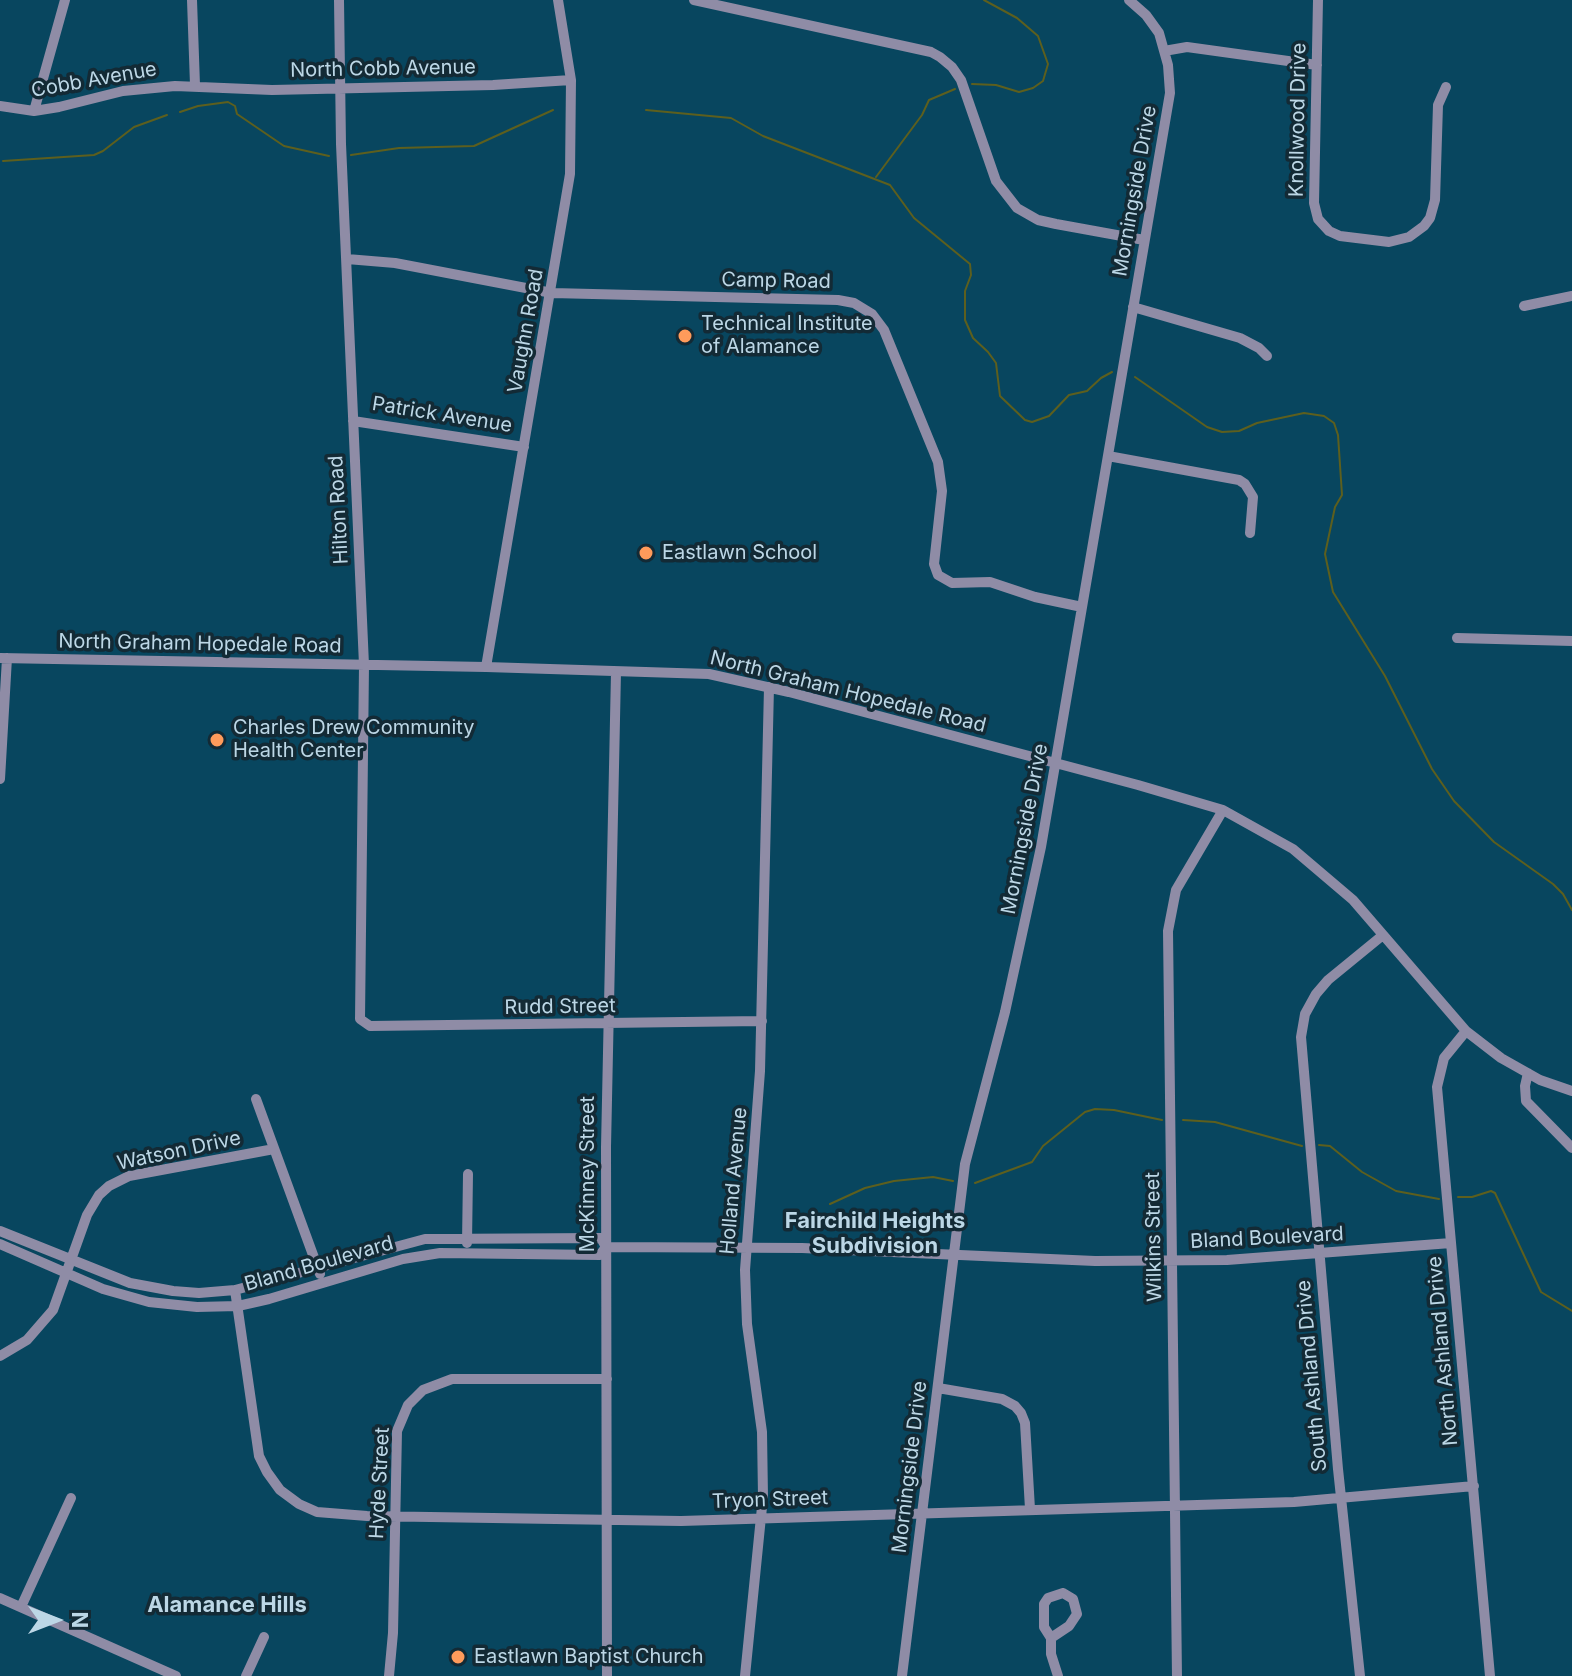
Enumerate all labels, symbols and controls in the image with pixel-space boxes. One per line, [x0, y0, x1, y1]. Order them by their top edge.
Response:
street label: Knollwood Drive [1285, 43, 1311, 197]
street label: North Cobb Avenue [290, 55, 476, 83]
street label: Cobb Avenue [29, 57, 159, 103]
street label: Morningside Drive [1108, 104, 1162, 278]
street label: Vaughn Road [503, 267, 549, 395]
street label: Camp Road [721, 268, 831, 294]
place label: Technical Institute of Alamance [701, 312, 873, 359]
marker: Technical Institute of Alamance [676, 327, 694, 345]
street label: Patrick Avenue [370, 392, 514, 438]
street label: Hilton Road [324, 455, 354, 565]
place label: Eastlawn School [662, 541, 817, 565]
marker: Eastlawn School [637, 544, 655, 562]
street label: North Graham Hopedale Road [58, 630, 342, 658]
street label: North Graham Hopedale Road [708, 646, 988, 738]
place label: Charles Drew Community Health Center [233, 716, 474, 763]
marker: Charles Drew Community Health Center [208, 731, 226, 749]
street label: Morningside Drive [997, 742, 1053, 916]
street label: Rudd Street [504, 994, 616, 1020]
street label: McKinney Street [576, 1096, 600, 1252]
street label: Holland Avenue [716, 1106, 752, 1256]
street label: Watson Drive [115, 1126, 243, 1176]
street label: Wilkins Street [1141, 1172, 1167, 1302]
district label: Fairchild Heights Subdivision [785, 1208, 965, 1260]
street label: Bland Boulevard [1190, 1222, 1344, 1254]
street label: Bland Boulevard [242, 1231, 396, 1297]
street label: North Ashland Drive [1423, 1255, 1463, 1447]
street label: South Ashland Drive [1292, 1279, 1332, 1473]
street label: Morningside Drive [888, 1380, 932, 1554]
street label: Hyde Street [365, 1427, 395, 1539]
street label: Tryon Street [711, 1486, 829, 1514]
north arrow [16, 1580, 96, 1660]
district label: Alamance Hills [147, 1592, 307, 1618]
text: N [67, 1612, 93, 1628]
place label: Eastlawn Baptist Church [474, 1645, 704, 1669]
marker: Eastlawn Baptist Church [449, 1648, 467, 1666]

